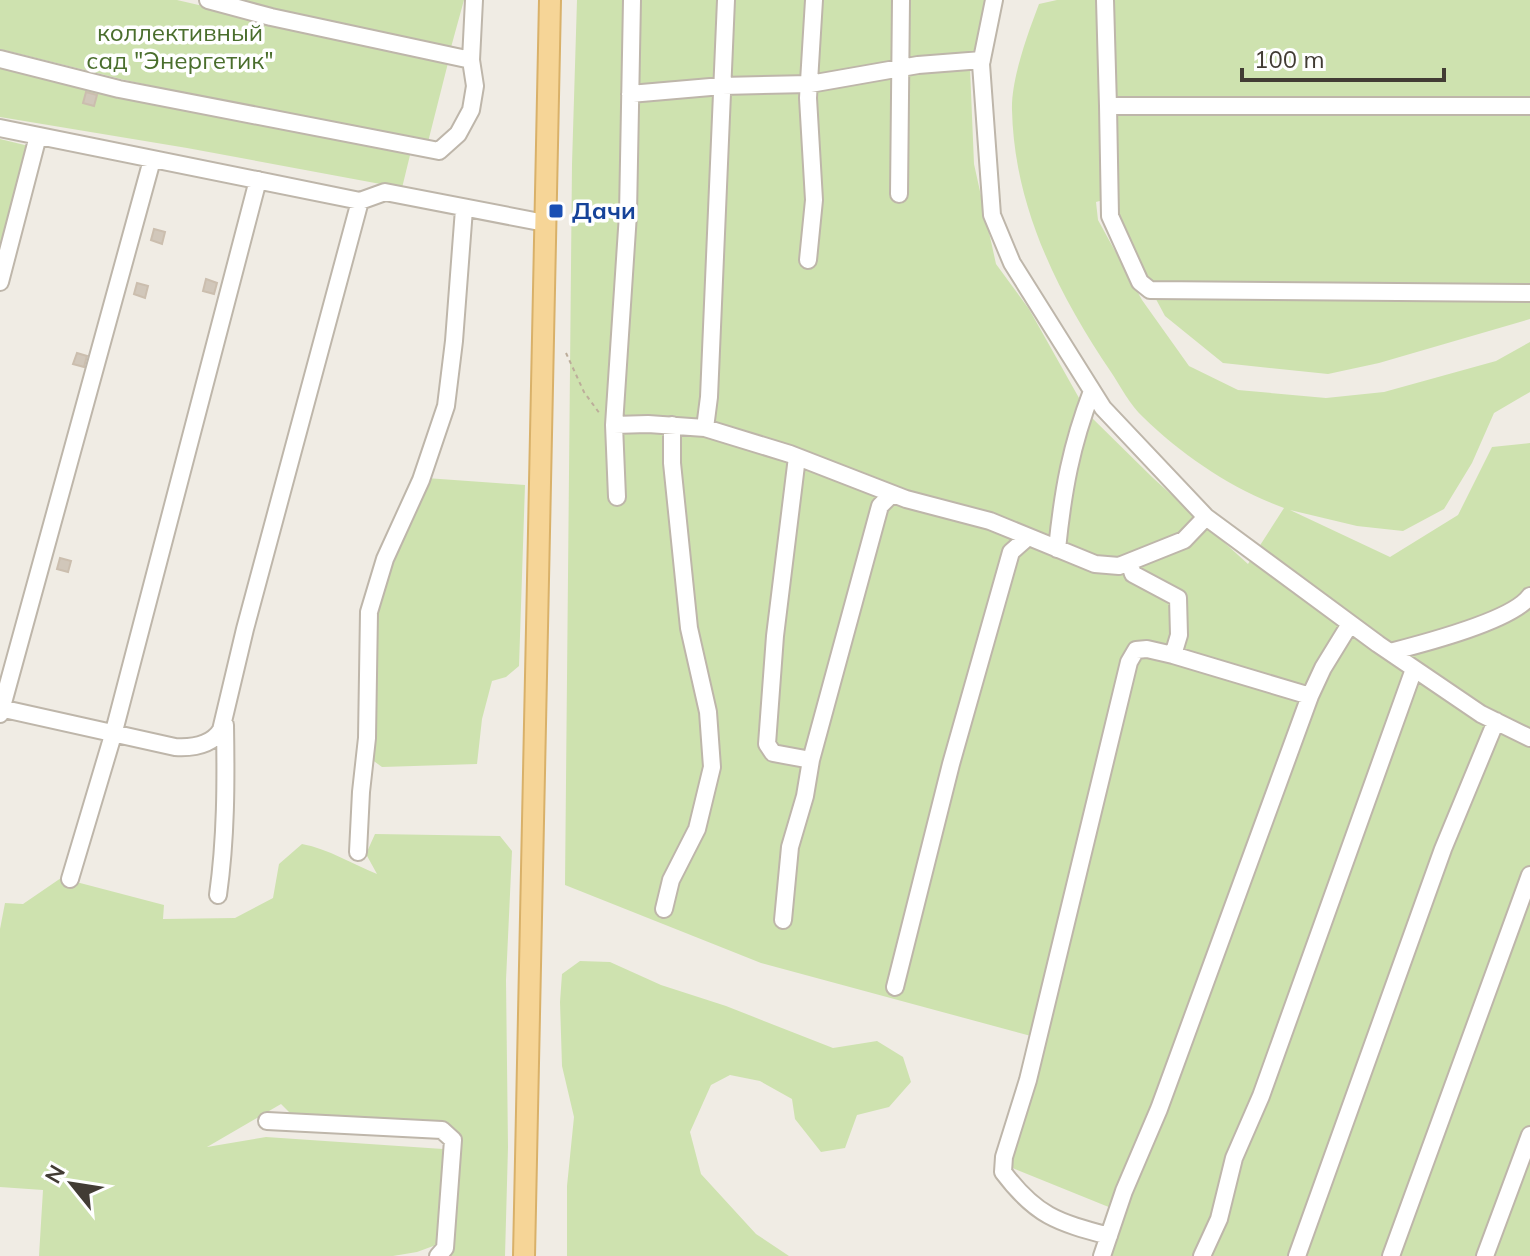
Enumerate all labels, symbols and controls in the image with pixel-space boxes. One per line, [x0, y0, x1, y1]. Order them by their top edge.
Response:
park label: коллективный сад "Энергетик" [86, 17, 274, 75]
scale bar [1242, 32, 1444, 82]
text: 100 m [1254, 44, 1325, 74]
place label: Дачи [572, 195, 636, 225]
marker: Дачи [547, 202, 565, 220]
north arrow [32, 1144, 112, 1224]
text: N [38, 1160, 71, 1188]

